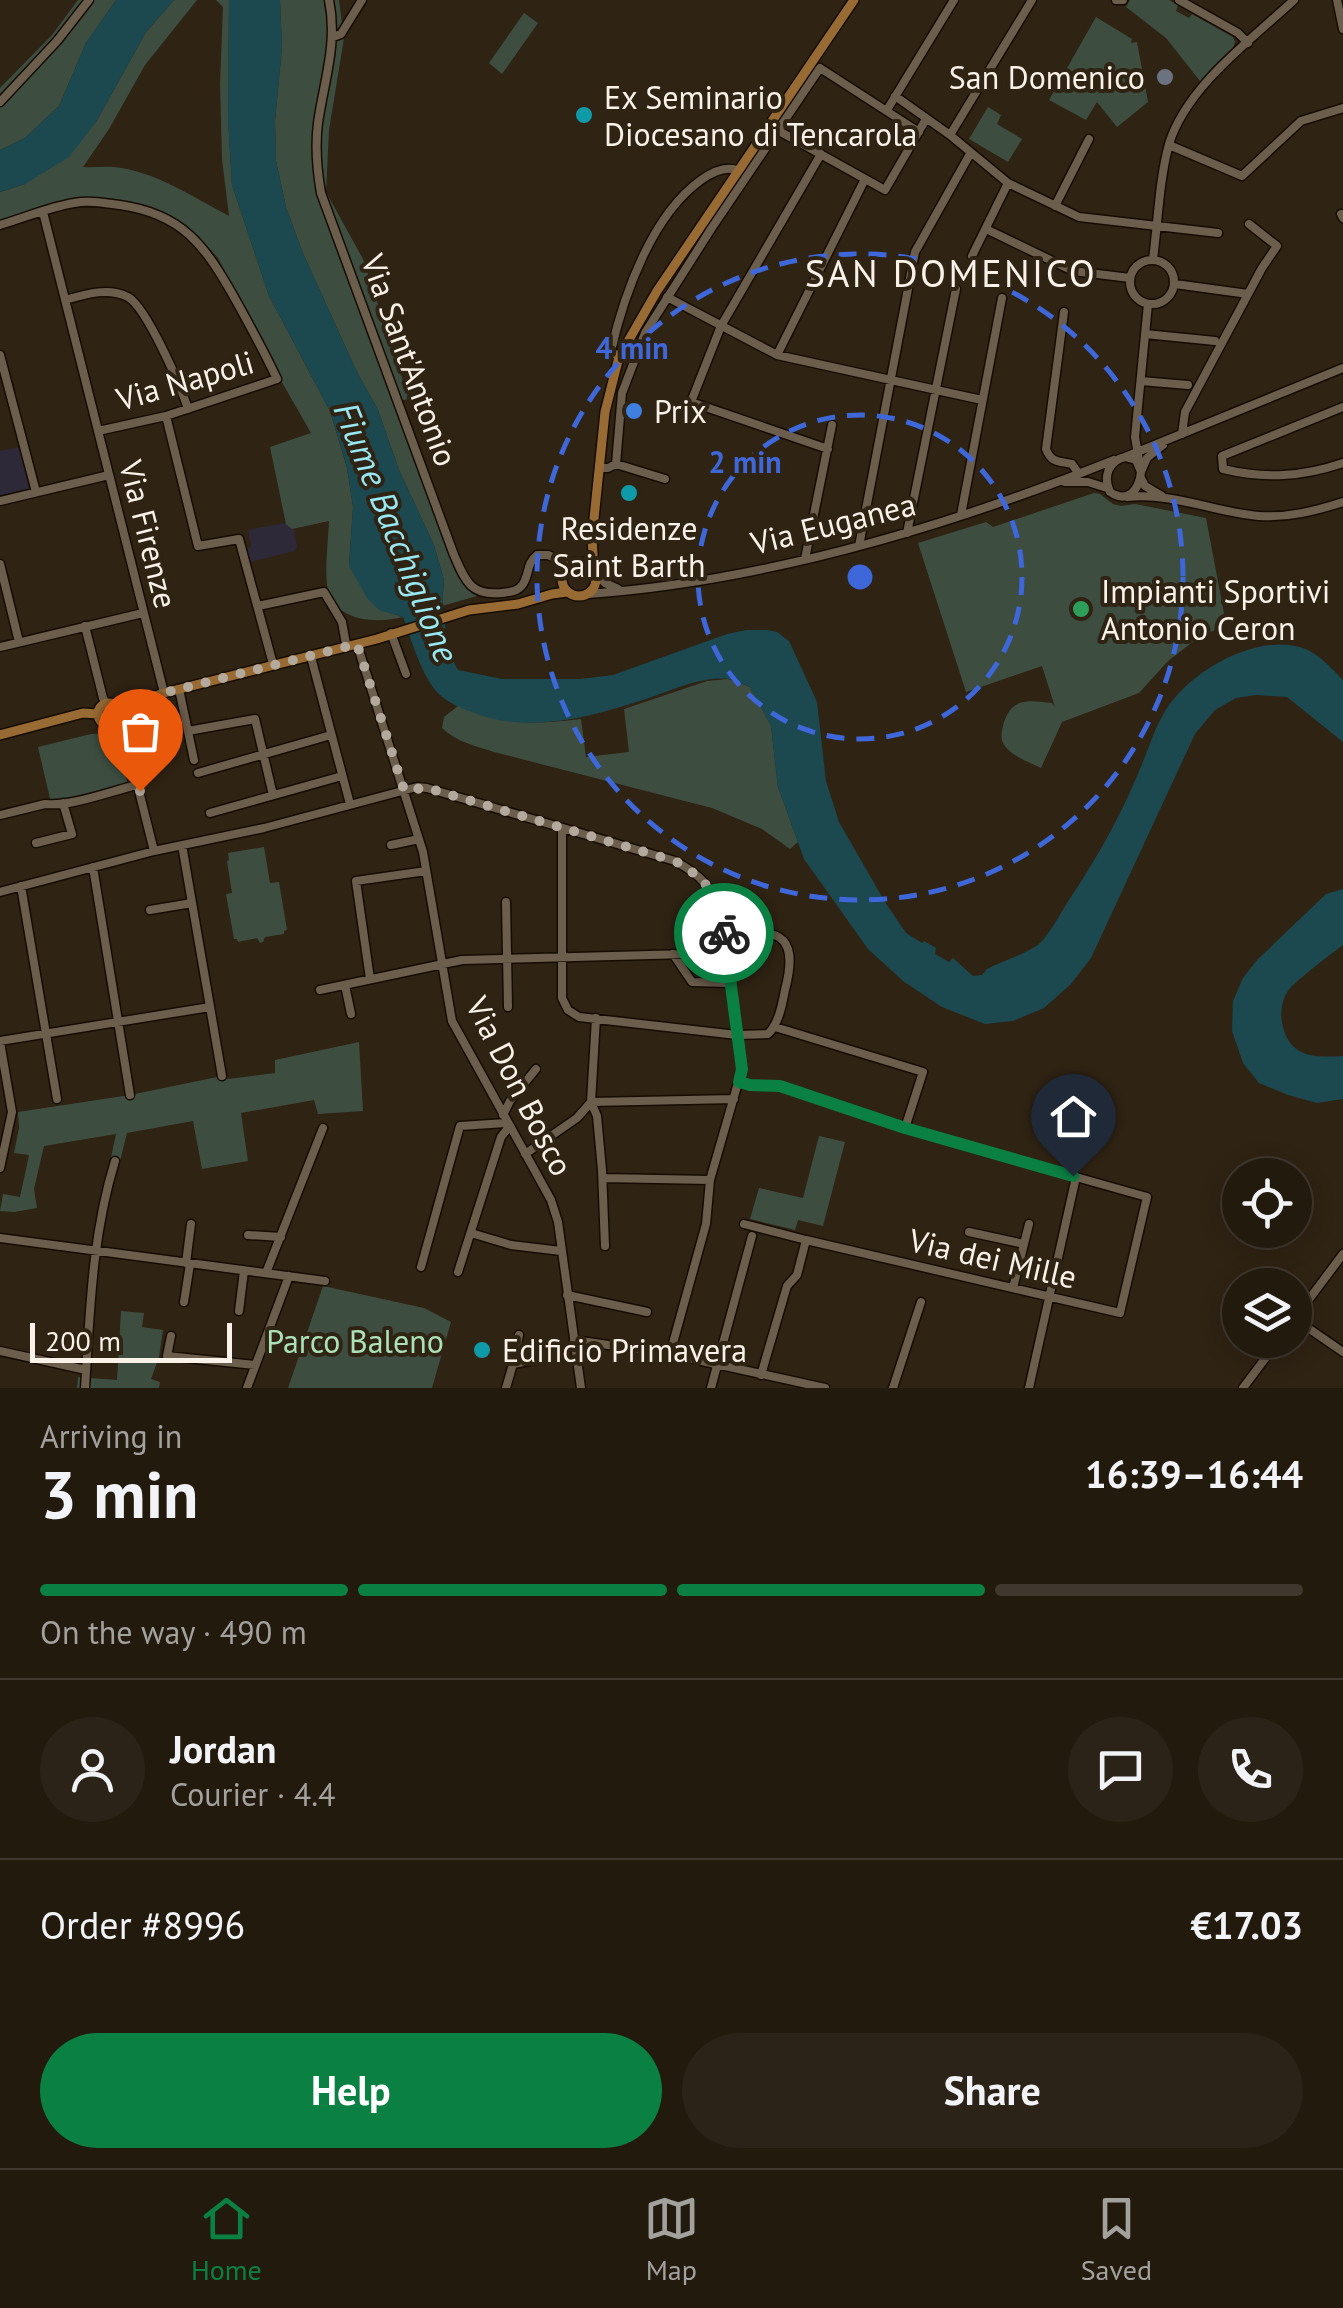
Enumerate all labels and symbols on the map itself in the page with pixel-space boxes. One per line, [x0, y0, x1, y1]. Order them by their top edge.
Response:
place label: San Domenico [949, 56, 1145, 98]
marker: San Domenico [1154, 66, 1176, 88]
place label: Ex Seminario Diocesano di Tencarola [604, 76, 917, 155]
marker: Ex Seminario Diocesano di Tencarola [573, 104, 595, 126]
street label: Via Sant'Antonio [352, 247, 468, 472]
district label: SAN DOMENICO [805, 248, 1097, 297]
text: 4 min [595, 328, 669, 367]
street label: Via Napoli [110, 340, 259, 420]
place label: Prix [654, 390, 707, 432]
water label: Fiume Bacchiglione [324, 395, 470, 669]
marker: Prix [623, 400, 645, 422]
text: 2 min [708, 442, 782, 481]
street label: Via Firenze [110, 455, 188, 612]
marker: Residenze Saint Barth [618, 482, 640, 504]
street label: Via Euganea [745, 482, 920, 564]
place label: Residenze Saint Barth [552, 507, 706, 586]
centre of rings [842, 559, 878, 595]
place label: Impianti Sportivi Antonio Ceron [1101, 570, 1330, 649]
marker: Impianti Sportivi Antonio Ceron [1070, 598, 1092, 620]
pin [98, 689, 183, 792]
courier [674, 883, 774, 983]
street label: Via Don Bosco [456, 988, 583, 1183]
pin [1031, 1074, 1116, 1177]
street label: Via dei Mille [904, 1218, 1081, 1298]
scale bar [30, 1318, 232, 1362]
park label: Parco Baleno [266, 1320, 444, 1362]
place label: Edificio Primavera [502, 1329, 747, 1371]
marker: Edificio Primavera [471, 1339, 493, 1361]

